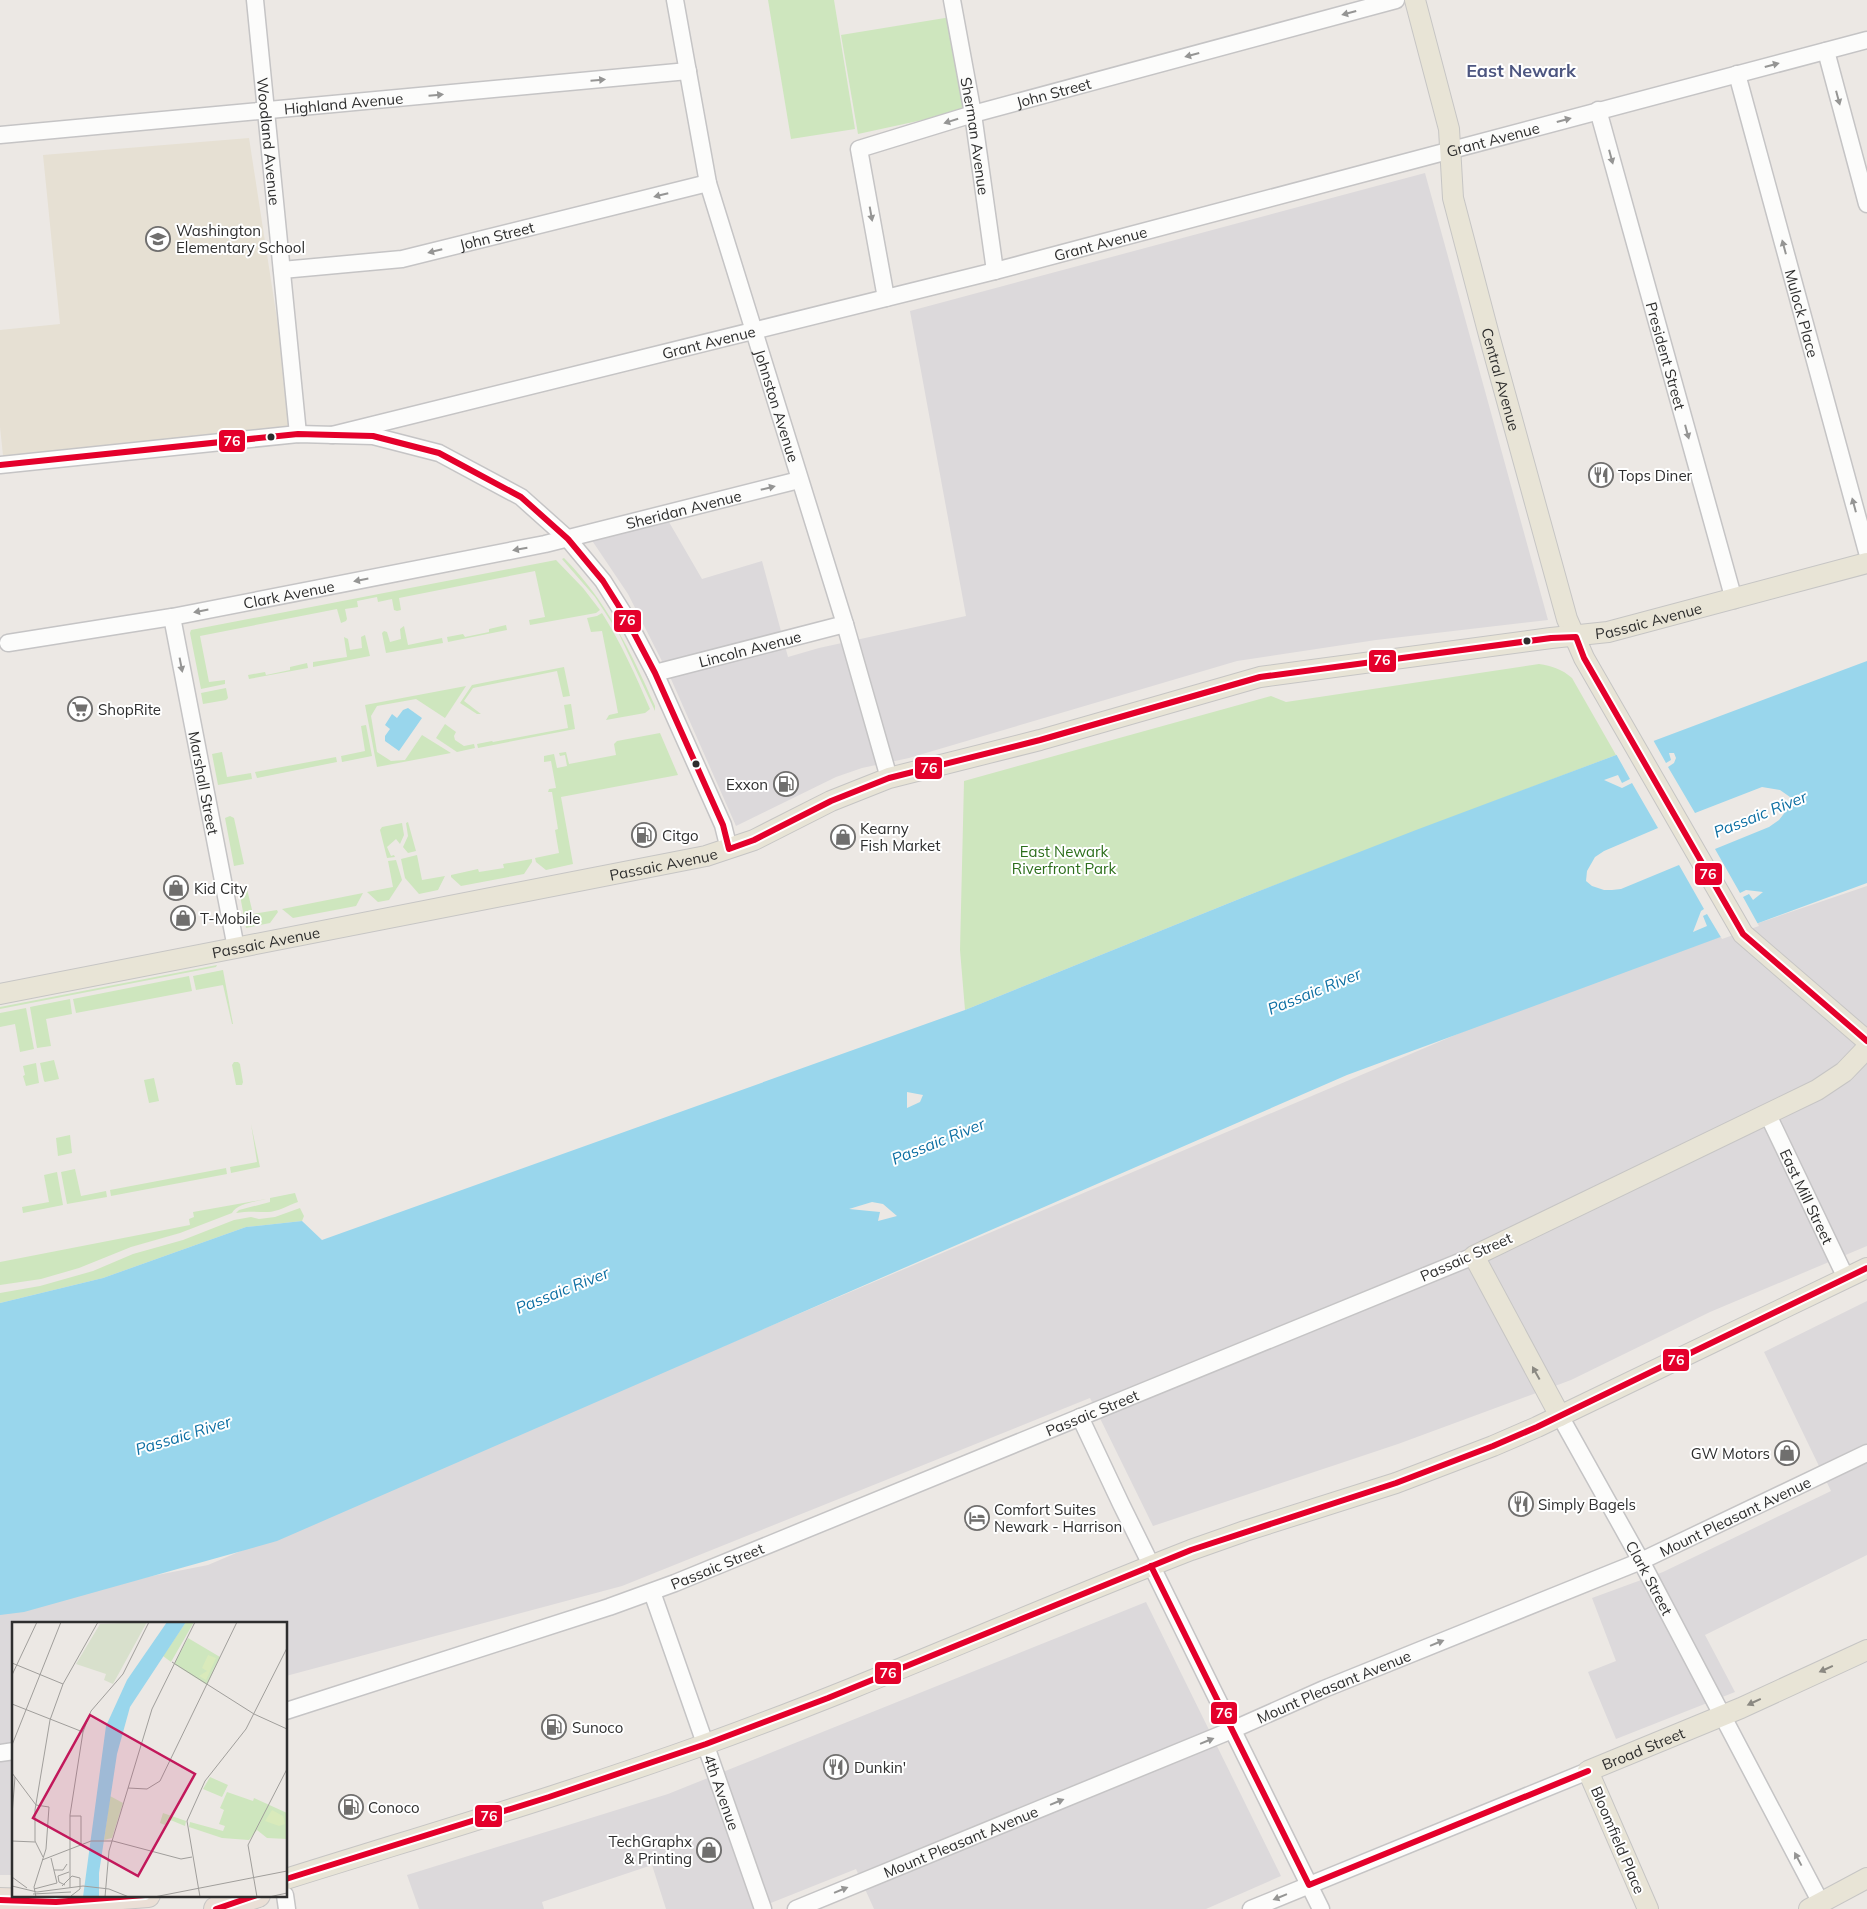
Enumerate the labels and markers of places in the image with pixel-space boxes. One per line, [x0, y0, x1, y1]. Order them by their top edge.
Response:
place label: Washington Elementary School [176, 221, 305, 257]
school or university icon: Washington Elementary School [145, 226, 171, 252]
unlabelled marker [266, 432, 276, 442]
restaurant icon: Tops Diner [1588, 462, 1614, 488]
place label: Tops Diner [1618, 466, 1693, 485]
unlabelled marker [1522, 636, 1532, 646]
supermarket icon: ShopRite [67, 696, 93, 722]
place label: ShopRite [98, 700, 161, 719]
unlabelled marker [691, 759, 701, 769]
fuel station icon: Exxon [773, 771, 799, 797]
place label: Exxon [726, 775, 768, 794]
place label: Kearny Fish Market [860, 819, 940, 855]
fuel station icon: Citgo [631, 822, 657, 848]
shop icon: Kearny Fish Market [830, 824, 856, 850]
place label: Citgo [662, 826, 699, 845]
shop icon: Kid City [163, 875, 189, 901]
place label: Kid City [194, 879, 247, 898]
shop icon: T-Mobile [170, 905, 196, 931]
place label: T-Mobile [200, 909, 261, 928]
shop icon: GW Motors [1774, 1440, 1800, 1466]
place label: GW Motors [1691, 1444, 1770, 1463]
restaurant icon: Simply Bagels [1508, 1491, 1534, 1517]
place label: Simply Bagels [1538, 1495, 1636, 1514]
place label: Comfort Suites Newark - Harrison [994, 1500, 1122, 1536]
hotel icon: Comfort Suites Newark - Harrison [964, 1505, 990, 1531]
fuel station icon: Sunoco [541, 1714, 567, 1740]
place label: Sunoco [572, 1718, 623, 1737]
restaurant icon: Dunkin' [823, 1754, 849, 1780]
place label: Dunkin' [854, 1758, 906, 1777]
fuel station icon: Conoco [338, 1794, 364, 1820]
place label: Conoco [368, 1798, 420, 1817]
place label: TechGraphx & Printing [609, 1832, 692, 1868]
shop icon: TechGraphx & Printing [696, 1837, 722, 1863]

